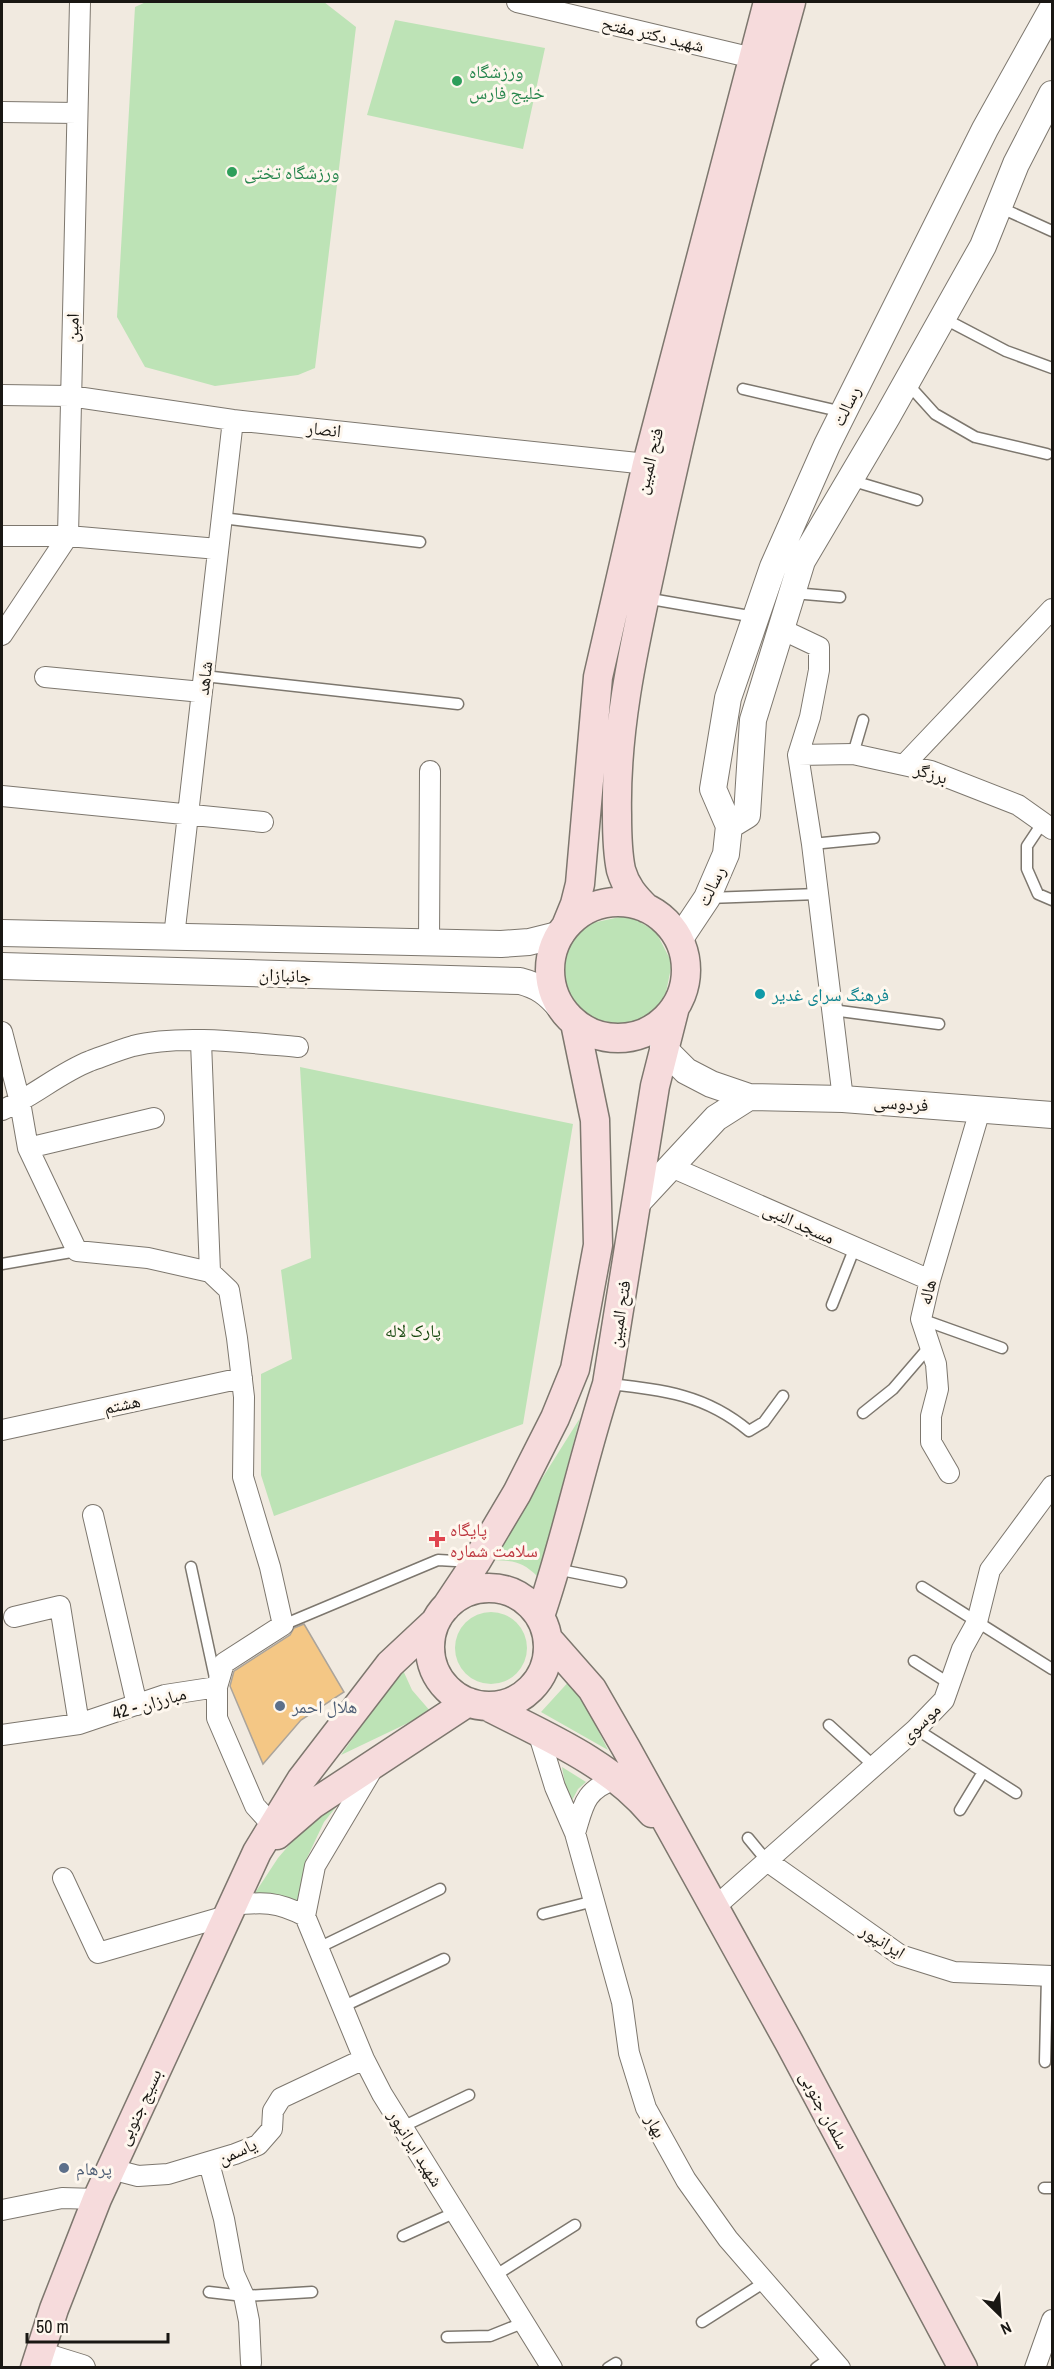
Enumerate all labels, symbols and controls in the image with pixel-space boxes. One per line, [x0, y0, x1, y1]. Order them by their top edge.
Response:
street label: شهید دکتر مفتح [599, 10, 707, 58]
place label: ورزشگاه خلیج فارس [469, 59, 545, 105]
marker: ورزشگاه خلیج فارس [450, 74, 464, 88]
place label: ورزشگاه تختی [244, 160, 339, 185]
marker: ورزشگاه تختی [225, 165, 239, 179]
street label: امین [59, 313, 85, 343]
street label: رسالت [826, 382, 866, 430]
street label: انصار [304, 415, 343, 443]
street label: فتح المبین [629, 425, 669, 497]
street label: شاهد [190, 660, 218, 696]
street label: برزگر [910, 756, 951, 790]
street label: رسالت [691, 862, 731, 910]
street label: جانبازان [258, 962, 312, 988]
place label: فرهنگ سرای غدیر [771, 982, 889, 1007]
marker: فرهنگ سرای غدیر [753, 987, 767, 1001]
street label: فردوسی [873, 1089, 929, 1117]
street label: مسجد النبی [759, 1196, 839, 1250]
street label: هاله [912, 1277, 942, 1307]
street label: فتح المبین [601, 1278, 637, 1350]
park label: پارک لاله [385, 1318, 441, 1343]
street label: هشتم [101, 1388, 143, 1420]
place label: پایگاه سلامت شماره [450, 1517, 538, 1563]
marker: پایگاه سلامت شماره [428, 1530, 446, 1548]
street label: مبارزان - 42 [109, 1680, 189, 1726]
place label: هلال احمر [291, 1694, 357, 1719]
street label: موسوی [894, 1697, 946, 1749]
marker: هلال احمر [273, 1699, 287, 1713]
street label: ایرانپور [855, 1917, 910, 1965]
street label: بسیج جنوبی [110, 2065, 168, 2149]
street label: سلمان جنوبی [794, 2066, 856, 2154]
street label: شهید ایرانپور [382, 2104, 450, 2191]
street label: بهار [639, 2109, 673, 2142]
street label: یاسمن [213, 2131, 261, 2171]
place label: پرهام [76, 2156, 112, 2181]
marker: پرهام [57, 2161, 71, 2175]
north arrow [970, 2285, 1030, 2345]
scale bar [27, 2306, 168, 2344]
text: 50 m [36, 2314, 69, 2339]
text: N [997, 2317, 1015, 2341]

